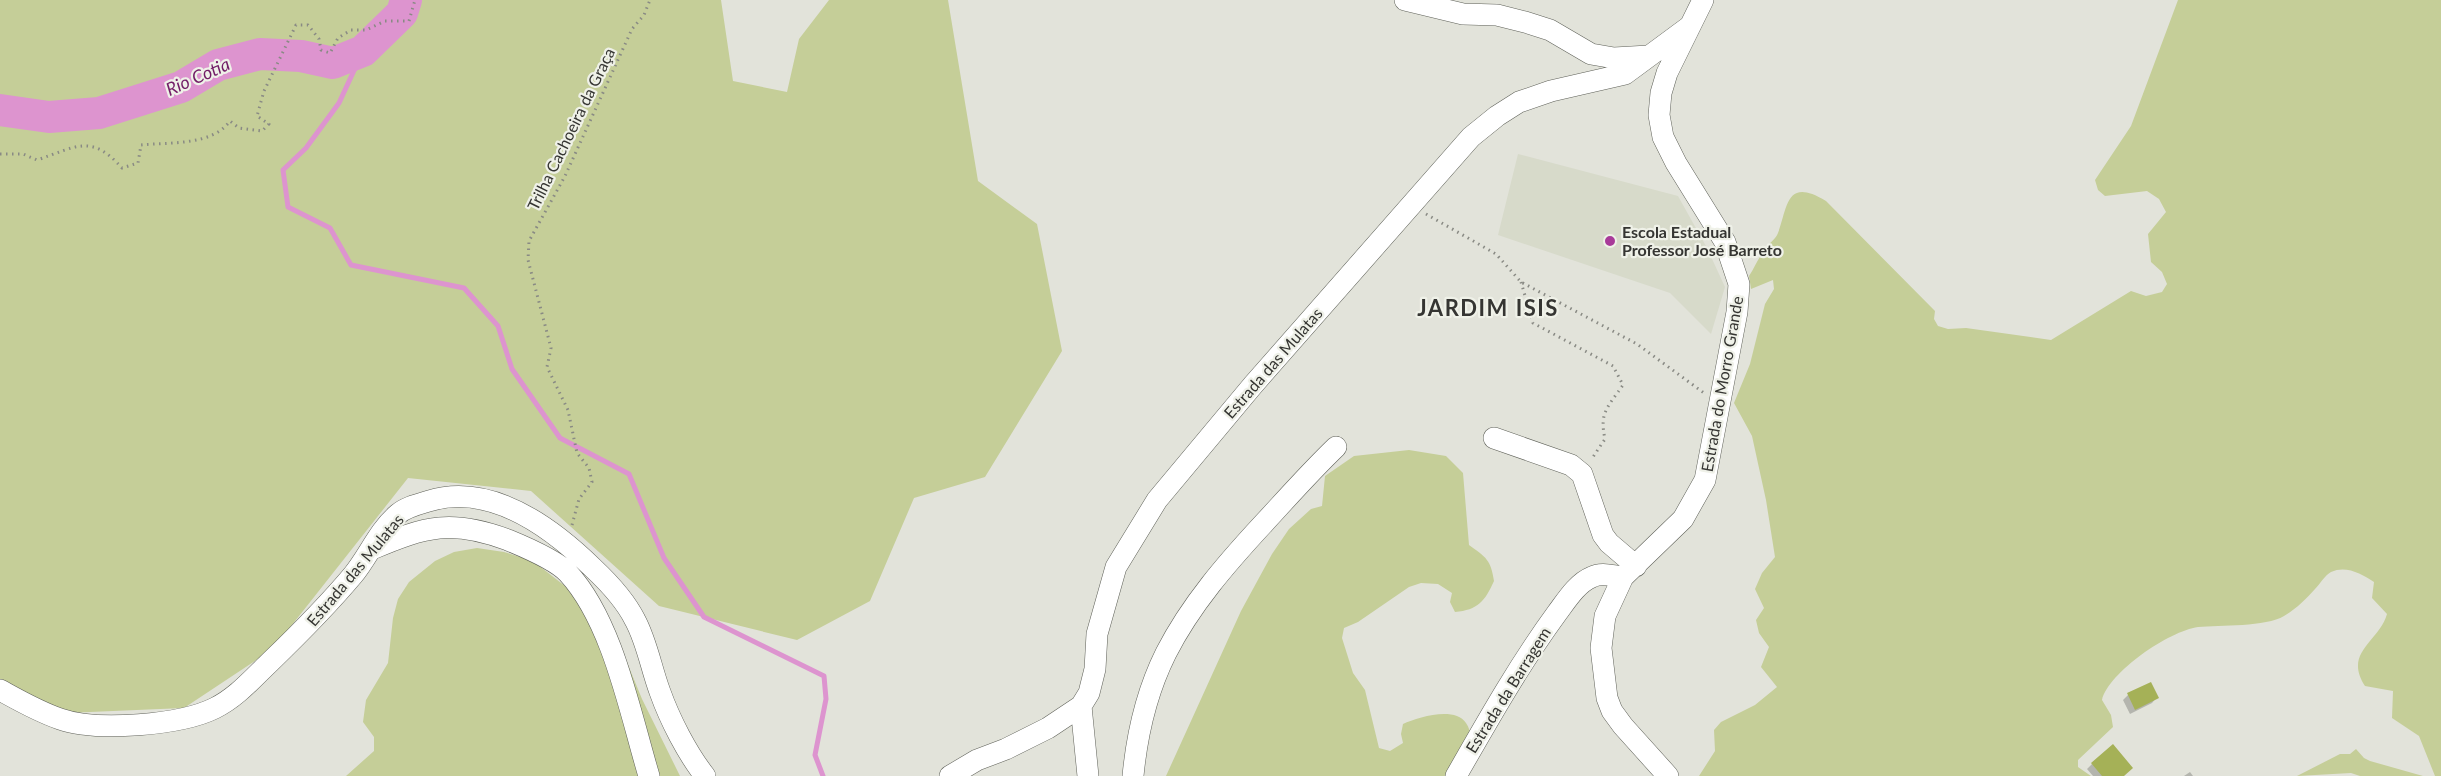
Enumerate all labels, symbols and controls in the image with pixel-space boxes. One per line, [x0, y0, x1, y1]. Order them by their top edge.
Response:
street label: Trilha Cachoeira da Graça [523, 45, 618, 213]
water label: Rio Cotia [162, 52, 233, 100]
place label: Escola Estadual Professor José Barreto [1622, 222, 1782, 259]
marker: Escola Estadual Professor José Barreto [1603, 234, 1617, 248]
district label: JARDIM ISIS [1417, 294, 1559, 321]
street label: Estrada do Morro Grande [1697, 294, 1746, 473]
street label: Estrada das Mulatas [1219, 303, 1326, 422]
street label: Estrada das Mulatas [302, 510, 407, 630]
street label: Estrada da Barragem [1461, 623, 1554, 756]

